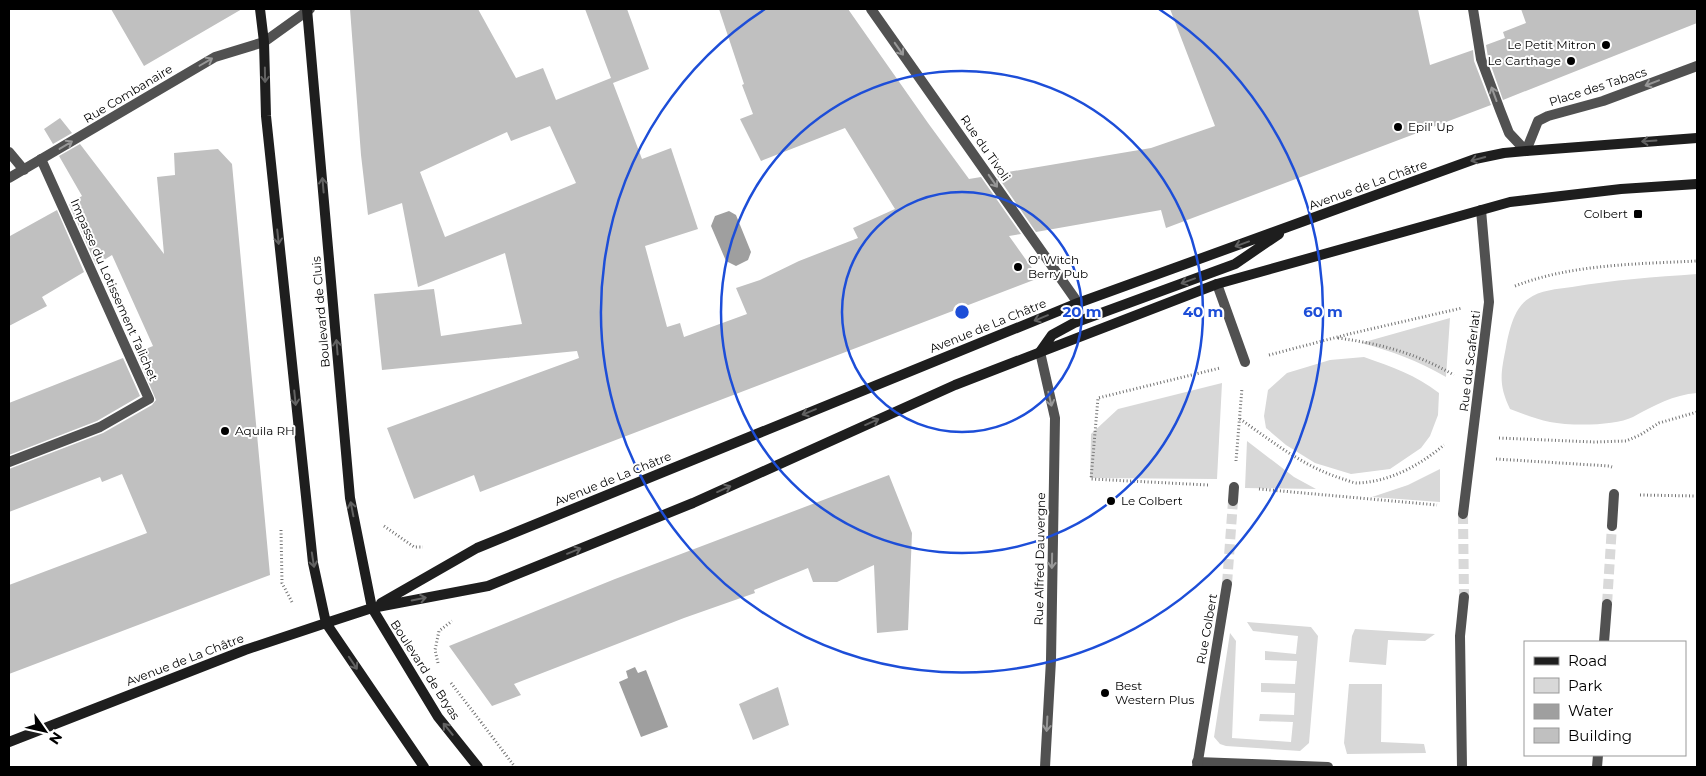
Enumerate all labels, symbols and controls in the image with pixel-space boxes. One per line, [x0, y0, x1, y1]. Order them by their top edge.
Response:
place label: Le Petit Mitron [1507, 37, 1596, 52]
marker: Le Petit Mitron [1600, 39, 1612, 51]
one-way arrow [894, 41, 904, 55]
place label: Le Carthage [1488, 53, 1561, 68]
marker: Le Carthage [1565, 55, 1577, 67]
one-way arrow [198, 57, 213, 67]
street label: Rue Combanaire [81, 61, 175, 126]
street label: Place des Tabacs [1547, 64, 1649, 109]
one-way arrow [260, 66, 270, 82]
one-way arrow [1644, 79, 1660, 88]
one-way arrow [1489, 86, 1498, 102]
street label: Rue du Tivoli [957, 112, 1014, 184]
place label: Epil' Up [1408, 119, 1454, 134]
marker: Epil' Up [1392, 121, 1404, 133]
one-way arrow [1641, 136, 1657, 146]
one-way arrow [58, 139, 73, 149]
one-way arrow [1470, 155, 1486, 165]
street label: Avenue de La Châtre [1307, 156, 1429, 213]
one-way arrow [988, 174, 998, 188]
one-way arrow [318, 178, 327, 194]
street label: Impasse du Lotissement Talichet [67, 196, 162, 383]
place label: Colbert [1584, 206, 1628, 221]
marker: Colbert [1632, 208, 1644, 220]
one-way arrow [273, 228, 283, 244]
one-way arrow [1235, 240, 1251, 249]
place label: O' Witch Berry Pub [1028, 252, 1088, 281]
street label: Boulevard de Cluis [308, 256, 333, 368]
marker: O' Witch Berry Pub [1012, 261, 1024, 273]
one-way arrow [1181, 277, 1197, 286]
street label: Avenue de La Châtre [927, 295, 1048, 356]
text: 20 m [1062, 302, 1102, 321]
text: 40 m [1183, 302, 1223, 321]
text: 60 m [1303, 302, 1343, 321]
centre of rings [953, 303, 971, 321]
street label: Rue du Scaferlati [1456, 309, 1483, 412]
one-way arrow [1034, 314, 1049, 324]
one-way arrow [332, 339, 342, 355]
one-way arrow [290, 390, 300, 406]
one-way arrow [1046, 391, 1056, 407]
one-way arrow [802, 408, 817, 418]
one-way arrow [864, 417, 879, 427]
place label: Aquila RH [235, 423, 295, 438]
marker: Aquila RH [219, 425, 231, 437]
street label: Avenue de La Châtre [552, 448, 673, 509]
one-way arrow [716, 484, 731, 494]
street label: Rue Alfred Dauvergne [1031, 492, 1048, 626]
place label: Le Colbert [1121, 493, 1183, 508]
marker: Le Colbert [1105, 495, 1117, 507]
one-way arrow [347, 501, 357, 517]
one-way arrow [566, 546, 581, 556]
one-way arrow [308, 551, 318, 567]
one-way arrow [1047, 553, 1057, 569]
street label: Rue Colbert [1193, 592, 1220, 665]
one-way arrow [411, 593, 427, 603]
street label: Boulevard de Bryas [388, 617, 463, 722]
street label: Avenue de La Châtre [124, 630, 246, 689]
legend [1524, 641, 1686, 756]
text: Road [1568, 651, 1607, 670]
one-way arrow [348, 656, 358, 670]
text: Park [1568, 676, 1602, 695]
place label: Best Western Plus [1115, 678, 1195, 707]
marker: Best Western Plus [1099, 687, 1111, 699]
text: Water [1568, 701, 1614, 720]
north arrow [20, 706, 70, 756]
one-way arrow [1043, 715, 1052, 731]
one-way arrow [442, 722, 454, 735]
text: Building [1568, 726, 1632, 745]
text: N [45, 729, 66, 748]

